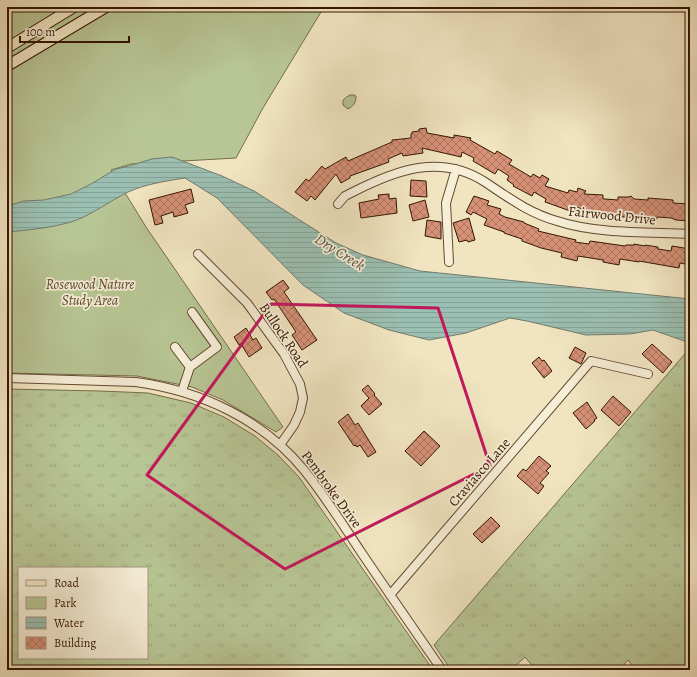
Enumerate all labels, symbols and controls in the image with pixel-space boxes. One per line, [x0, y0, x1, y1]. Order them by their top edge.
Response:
scale bar [20, 18, 129, 44]
text: 100 m [26, 24, 55, 40]
street label: Fairwood Drive [567, 201, 657, 230]
water label: Dry Creek [311, 229, 369, 275]
park label: Rosewood Nature Study Area [46, 275, 134, 310]
street label: Bullock Road [255, 299, 313, 372]
street label: Craviasco Lane [444, 434, 515, 511]
street label: Pembroke Drive [297, 447, 366, 532]
legend [18, 567, 148, 659]
text: Road [54, 575, 80, 591]
text: Park [54, 595, 77, 611]
text: Water [53, 615, 84, 631]
text: Building [54, 635, 96, 651]

